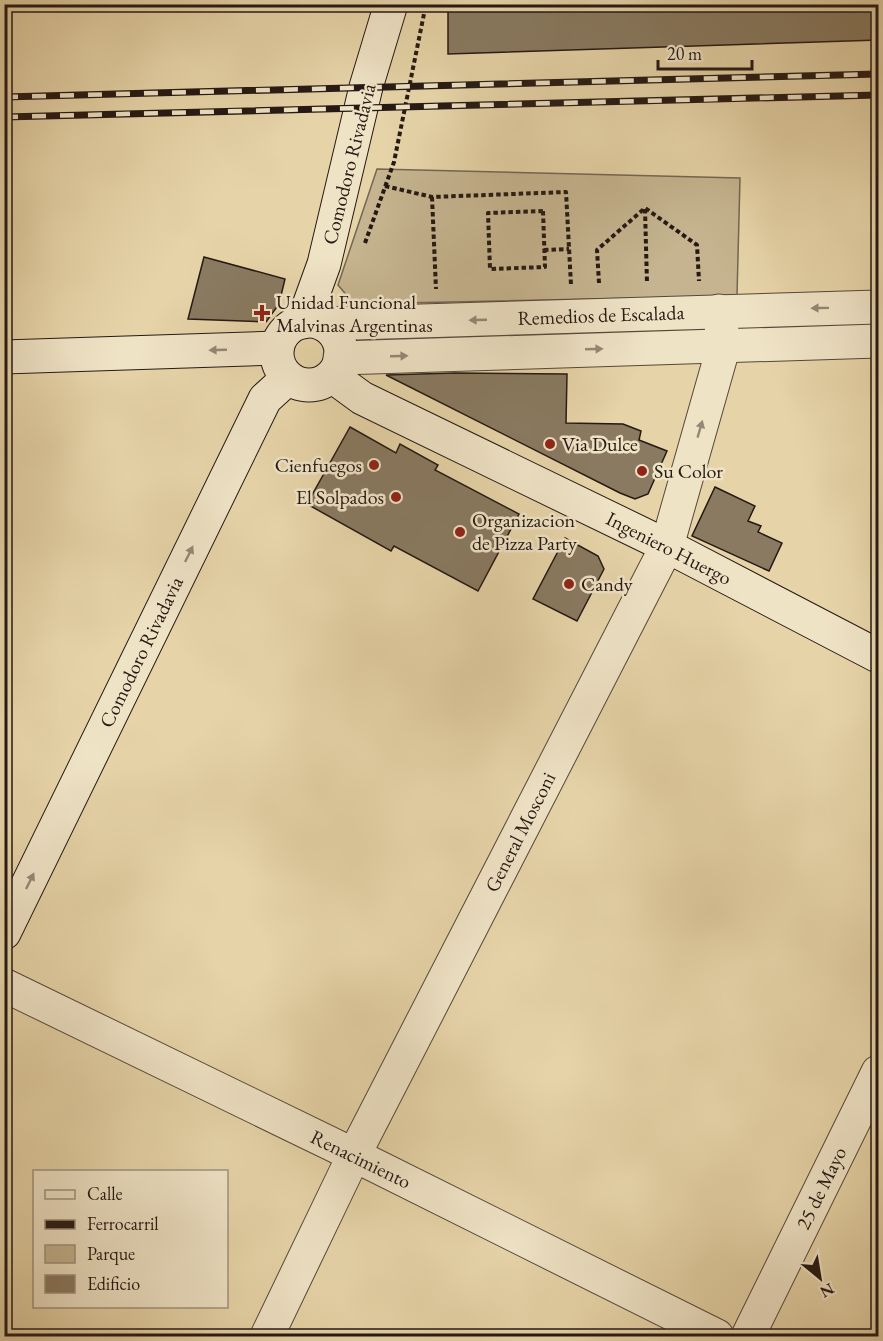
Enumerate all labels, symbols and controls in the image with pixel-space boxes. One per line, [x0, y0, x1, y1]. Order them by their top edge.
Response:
scale bar [658, 33, 752, 71]
text: 20 m [667, 42, 702, 65]
street label: Comodoro Rivadavia [316, 81, 382, 247]
place label: Unidad Funcional Malvinas Argentinas [276, 289, 433, 338]
street label: Remedios de Escalada [517, 299, 685, 331]
marker: Unidad Funcional Malvinas Argentinas [253, 304, 271, 322]
one-way arrow [811, 304, 830, 313]
one-way arrow [469, 315, 488, 324]
one-way arrow [584, 344, 603, 354]
one-way arrow [209, 346, 228, 355]
one-way arrow [389, 351, 408, 360]
one-way arrow [696, 420, 705, 438]
place label: Via Dulce [562, 431, 638, 457]
marker: Via Dulce [543, 437, 557, 451]
place label: Cienfuegos [275, 452, 362, 478]
marker: Cienfuegos [367, 458, 381, 472]
place label: Su Color [654, 458, 723, 484]
marker: Su Color [635, 464, 649, 478]
place label: El Solpados [296, 484, 384, 510]
marker: El Solpados [389, 490, 403, 504]
street label: Ingeniero Huergo [602, 505, 736, 591]
place label: Organizacion de Pizza Party [472, 507, 577, 556]
marker: Organizacion de Pizza Party [453, 525, 467, 539]
one-way arrow [184, 546, 193, 563]
place label: Candy [581, 571, 633, 597]
street label: Comodoro Rivadavia [93, 572, 189, 732]
marker: Candy [562, 577, 576, 591]
street label: General Mosconi [479, 768, 561, 896]
one-way arrow [25, 872, 35, 889]
street label: Renacimiento [306, 1124, 416, 1195]
street label: 25 de Mayo [790, 1142, 852, 1234]
legend [33, 1170, 228, 1308]
text: Calle [87, 1182, 123, 1205]
text: Ferrocarril [87, 1212, 159, 1235]
text: Parque [87, 1242, 135, 1265]
north arrow [790, 1248, 850, 1308]
text: Edificio [87, 1272, 140, 1295]
text: N [816, 1278, 838, 1303]

